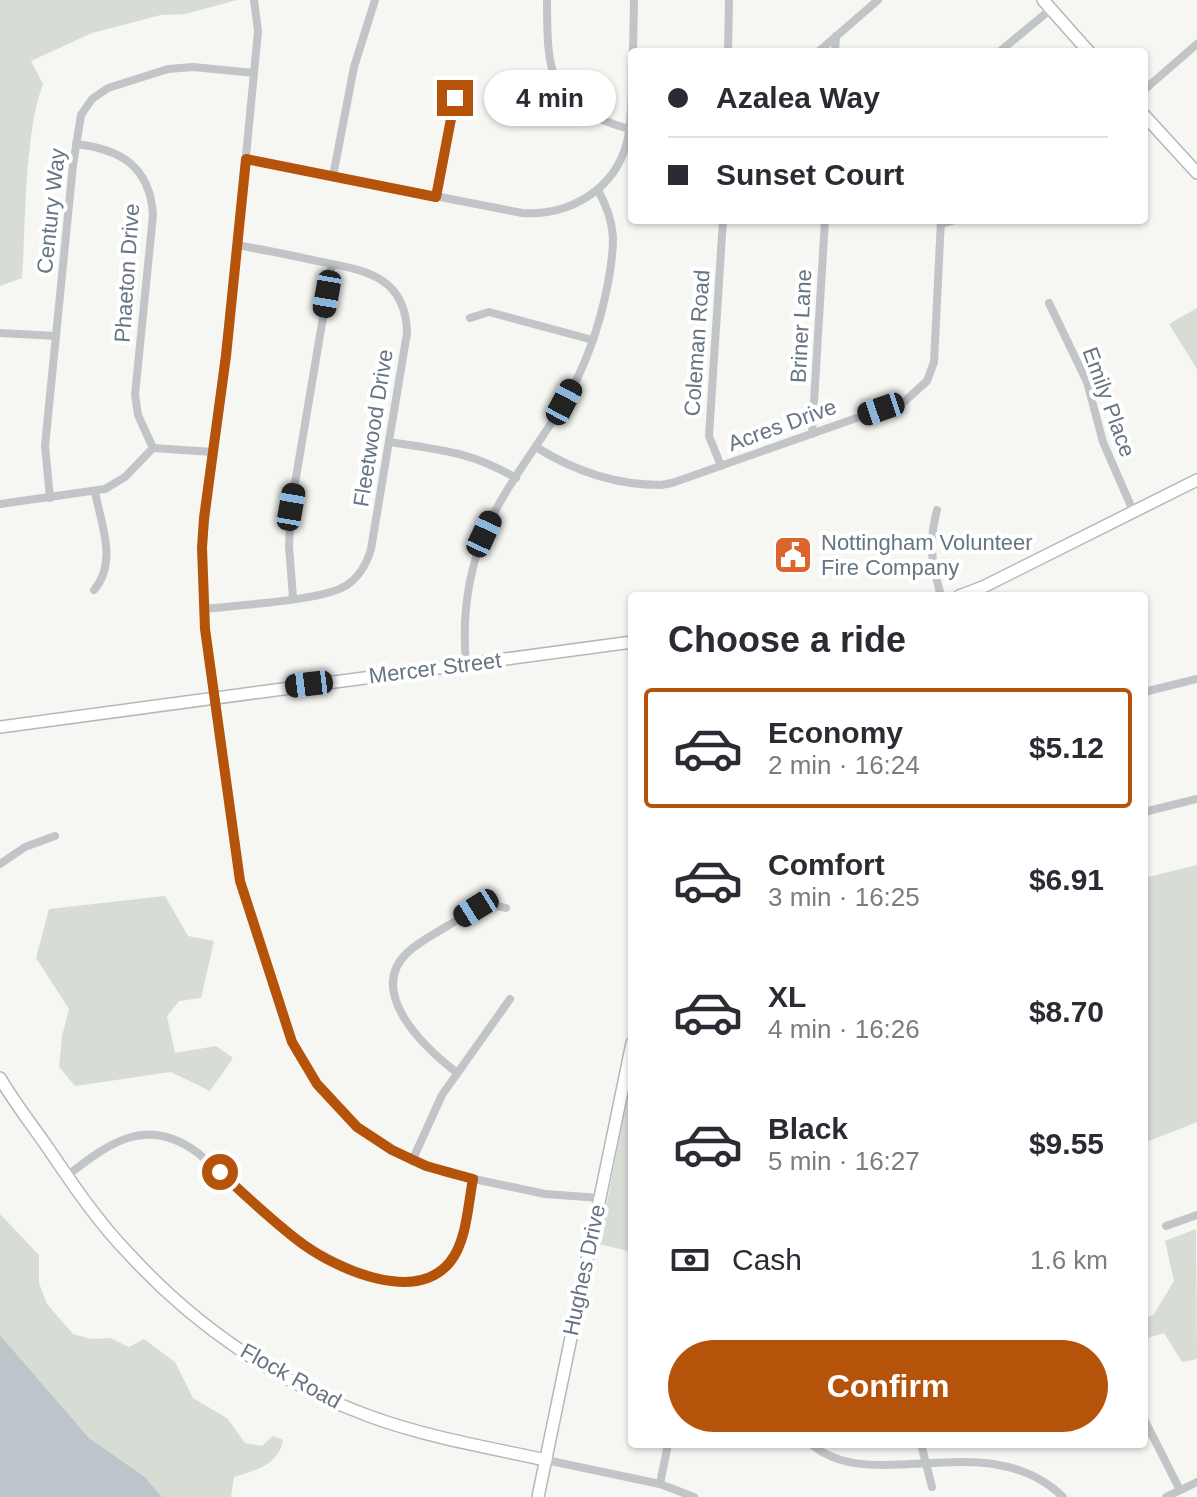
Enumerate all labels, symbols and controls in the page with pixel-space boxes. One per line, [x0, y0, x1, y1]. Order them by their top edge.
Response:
callout: 4 min [483, 70, 615, 126]
route end [437, 80, 473, 116]
text: Azalea Way [716, 81, 880, 114]
text: 4 min [516, 83, 584, 113]
street label: Century Way [32, 147, 70, 275]
text: Sunset Court [716, 158, 904, 191]
street label: Phaeton Drive [110, 203, 144, 343]
car [311, 268, 343, 320]
street label: Coleman Road [679, 269, 715, 417]
street label: Briner Lane [786, 269, 816, 383]
street label: Emily Place [1078, 344, 1140, 460]
street label: Fleetwood Drive [348, 348, 398, 508]
car [542, 375, 586, 429]
car [854, 390, 908, 428]
street label: Acres Drive [724, 394, 840, 456]
car [275, 481, 307, 533]
car [463, 507, 505, 561]
place label: Nottingham Volunteer Fire Company [821, 530, 1033, 580]
public building icon: Nottingham Volunteer Fire Company [772, 534, 814, 576]
text: Choose a ride [668, 619, 906, 660]
street label: Mercer Street [367, 647, 503, 689]
car [284, 669, 334, 699]
icon: car [672, 712, 744, 784]
text: Economy [768, 716, 903, 749]
text: $5.12 [1029, 731, 1104, 764]
text: 2 min · 16:24 [768, 750, 920, 780]
icon: car [672, 844, 744, 916]
text: Comfort [768, 848, 885, 881]
text: $6.91 [1029, 863, 1104, 896]
text: 3 min · 16:25 [768, 882, 920, 912]
car [449, 885, 503, 931]
icon: car [672, 976, 744, 1048]
text: XL [768, 980, 806, 1013]
text: $8.70 [1029, 995, 1104, 1028]
text: 4 min · 16:26 [768, 1014, 920, 1044]
icon: car [672, 1108, 744, 1180]
text: Black [768, 1112, 848, 1145]
text: $9.55 [1029, 1127, 1104, 1160]
text: 5 min · 16:27 [768, 1146, 920, 1176]
route start [202, 1154, 238, 1190]
street label: Hughes Drive [558, 1202, 610, 1338]
icon: cash [668, 1238, 712, 1282]
text: Cash [732, 1243, 802, 1276]
text: 1.6 km [1030, 1245, 1108, 1275]
street label: Flock Road [236, 1338, 346, 1414]
button: Confirm [668, 1340, 1108, 1432]

